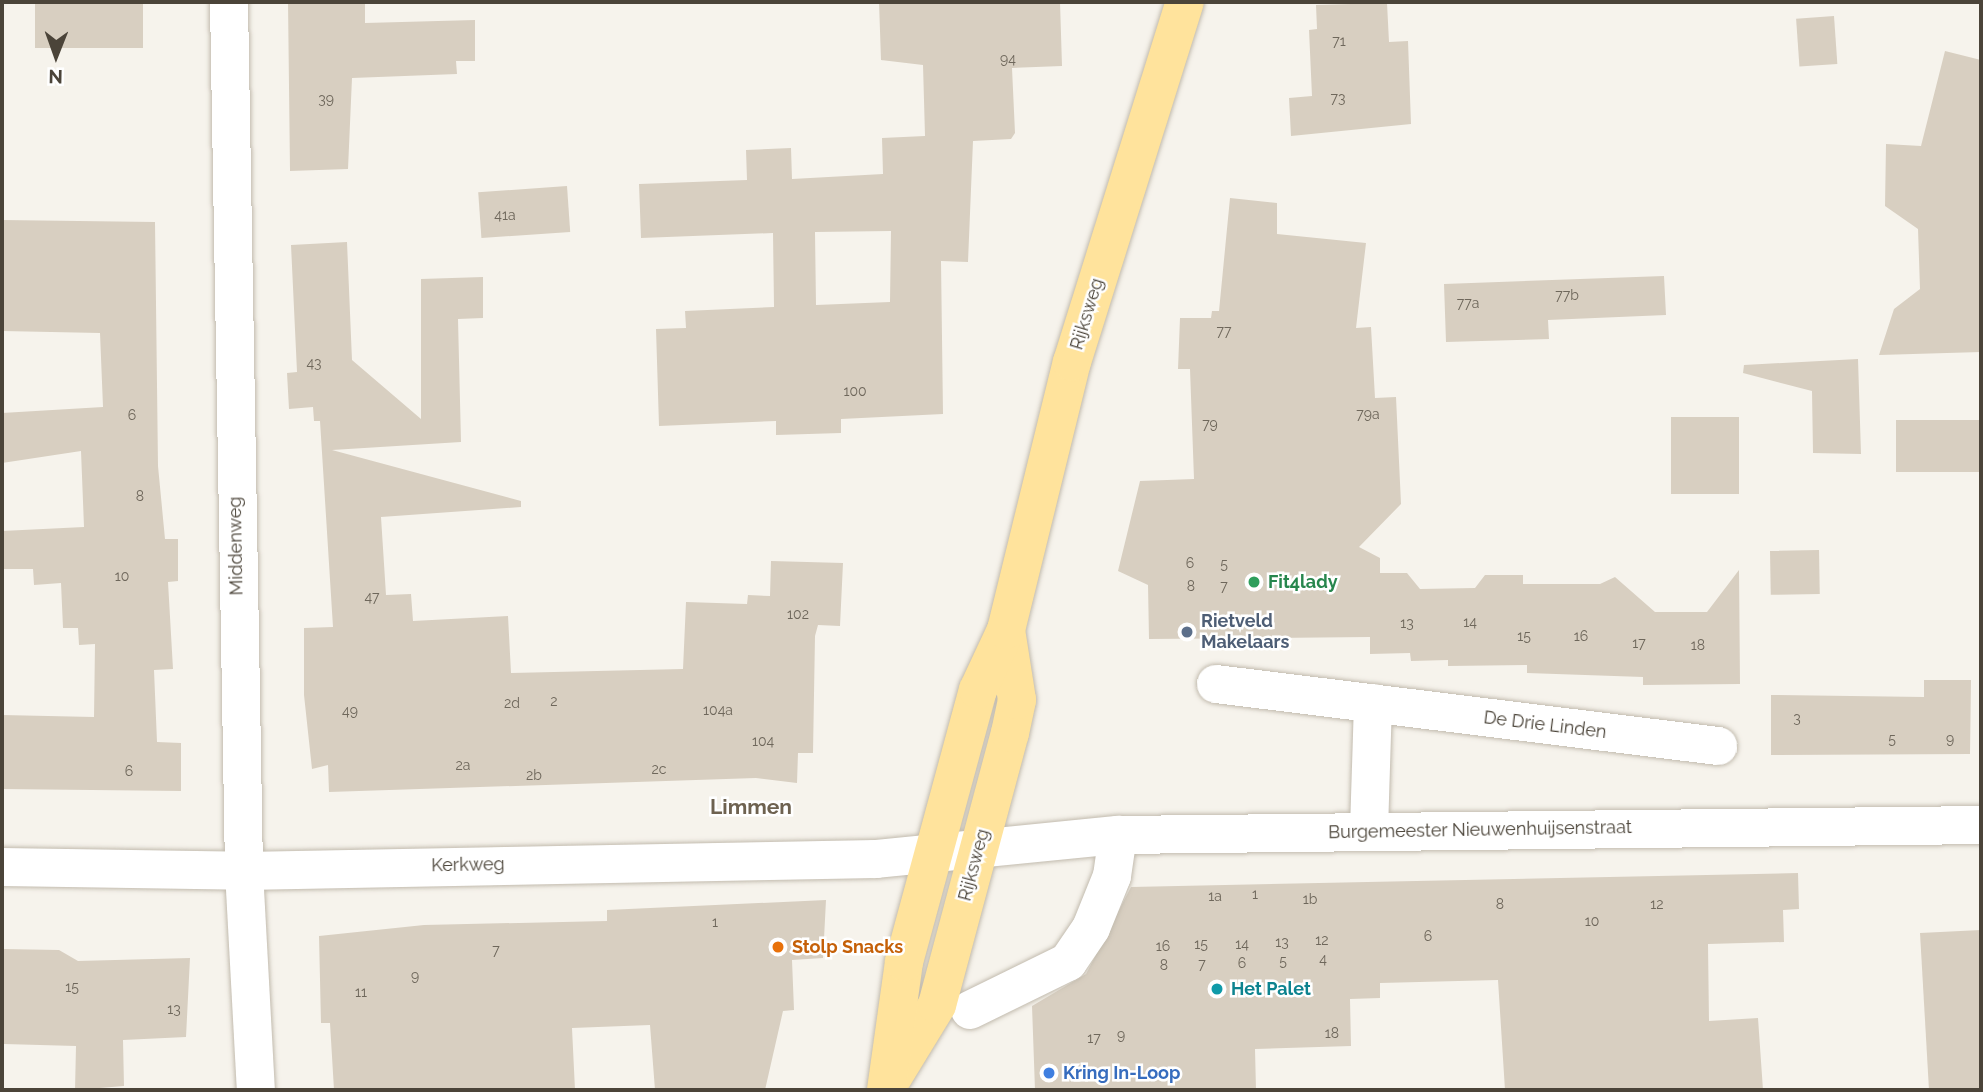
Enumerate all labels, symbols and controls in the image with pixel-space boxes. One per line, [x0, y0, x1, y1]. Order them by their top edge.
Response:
north arrow [21, 21, 91, 91]
house number: 71 [1332, 33, 1346, 49]
house number: 94 [1000, 51, 1016, 67]
text: N [48, 66, 63, 88]
house number: 73 [1331, 90, 1345, 106]
house number: 39 [318, 91, 334, 107]
house number: 41a [494, 207, 516, 223]
street label: Rijksweg [1066, 276, 1108, 352]
house number: 77b [1555, 287, 1579, 303]
house number: 77a [1457, 295, 1479, 311]
house number: 77 [1217, 323, 1231, 339]
house number: 43 [306, 355, 322, 371]
house number: 100 [843, 383, 867, 399]
house number: 79a [1356, 406, 1380, 422]
house number: 6 [128, 407, 136, 423]
house number: 79 [1202, 416, 1218, 432]
house number: 8 [136, 488, 144, 504]
street label: Middenweg [224, 496, 248, 596]
house number: 6 [1186, 555, 1194, 571]
house number: 5 [1220, 556, 1228, 572]
house number: 10 [115, 568, 129, 584]
place label: Fit4lady [1268, 571, 1338, 593]
marker: Fit4lady [1246, 574, 1262, 590]
house number: 8 [1187, 578, 1195, 594]
house number: 7 [1220, 578, 1228, 594]
house number: 47 [364, 589, 380, 605]
house number: 102 [787, 606, 809, 622]
place label: Rietveld Makelaars [1201, 611, 1289, 654]
house number: 14 [1463, 614, 1477, 630]
house number: 13 [1400, 615, 1414, 631]
marker: Rietveld Makelaars [1179, 624, 1195, 640]
house number: 15 [1517, 628, 1531, 644]
house number: 16 [1574, 628, 1588, 644]
house number: 17 [1632, 635, 1646, 651]
house number: 18 [1691, 637, 1705, 653]
house number: 2 [550, 693, 558, 709]
house number: 2d [504, 695, 520, 711]
house number: 104a [703, 702, 733, 718]
house number: 49 [342, 703, 358, 719]
street label: De Drie Linden [1482, 707, 1608, 743]
house number: 3 [1793, 710, 1801, 726]
house number: 5 [1888, 731, 1896, 747]
house number: 9 [1946, 731, 1954, 747]
house number: 104 [752, 733, 774, 749]
house number: 2a [456, 757, 470, 773]
house number: 2c [652, 761, 666, 777]
house number: 6 [125, 763, 133, 779]
house number: 2b [526, 767, 542, 783]
district label: Limmen [710, 794, 792, 820]
street label: Burgemeester Nieuwenhuijsenstraat [1328, 817, 1632, 843]
street label: Rijksweg [954, 827, 994, 903]
street label: Kerkweg [431, 854, 505, 876]
house number: 1 [1252, 886, 1258, 902]
house number: 1a [1208, 888, 1222, 904]
house number: 1b [1303, 891, 1317, 907]
house number: 8 [1496, 896, 1504, 912]
house number: 12 [1650, 896, 1664, 912]
house number: 10 [1585, 913, 1599, 929]
house number: 1 [712, 914, 718, 930]
house number: 6 [1424, 928, 1432, 944]
house number: 12 [1315, 932, 1329, 948]
house number: 13 [1275, 934, 1289, 950]
place label: Stolp Snacks [792, 936, 903, 958]
house number: 15 [1194, 936, 1208, 952]
house number: 14 [1235, 936, 1249, 952]
house number: 16 [1156, 938, 1170, 954]
marker: Stolp Snacks [770, 939, 786, 955]
house number: 7 [492, 942, 500, 958]
house number: 4 [1319, 951, 1327, 967]
house number: 5 [1279, 953, 1287, 969]
house number: 6 [1238, 955, 1246, 971]
house number: 7 [1198, 956, 1206, 972]
house number: 8 [1160, 957, 1168, 973]
house number: 9 [411, 968, 419, 984]
place label: Het Palet [1231, 978, 1311, 1000]
house number: 15 [65, 979, 79, 995]
marker: Het Palet [1209, 981, 1225, 997]
house number: 11 [355, 984, 367, 1000]
house number: 13 [167, 1001, 181, 1017]
house number: 18 [1325, 1025, 1339, 1041]
house number: 9 [1117, 1027, 1125, 1043]
house number: 17 [1087, 1030, 1101, 1046]
place label: Kring In-Loop [1063, 1062, 1180, 1084]
marker: Kring In-Loop [1041, 1065, 1057, 1081]

